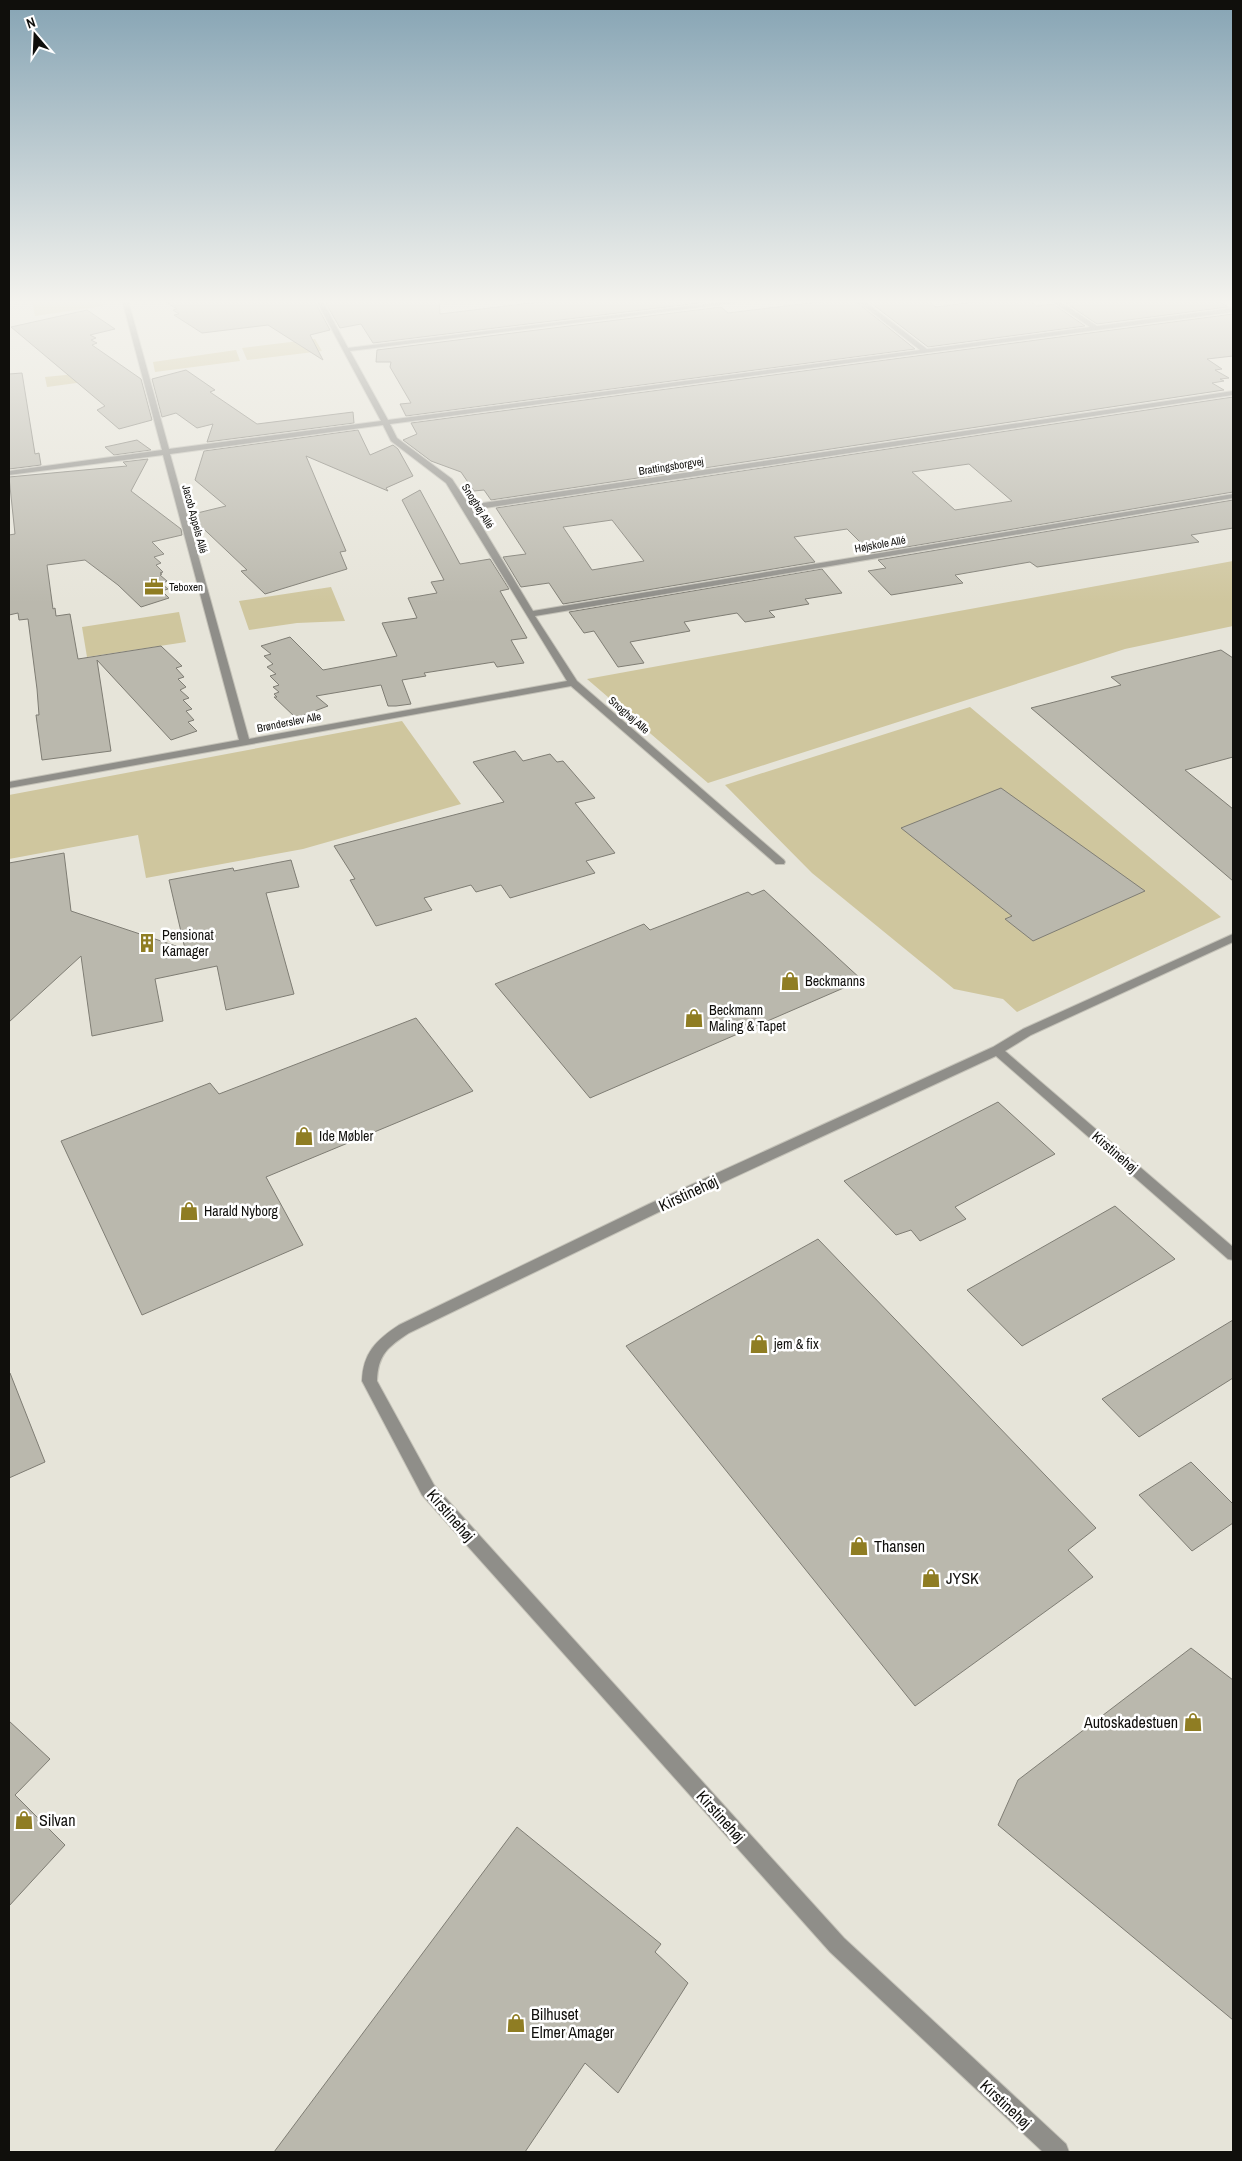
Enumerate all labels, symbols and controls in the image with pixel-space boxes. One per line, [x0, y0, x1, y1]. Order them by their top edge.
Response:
north arrow [10, 10, 60, 60]
text: N [24, 13, 38, 33]
street label: Brattingsborgvej [637, 454, 705, 478]
street label: Snoghøj Allé [459, 481, 497, 531]
street label: Jacob Appels Allé [179, 483, 211, 555]
street label: Højskole Allé [853, 533, 907, 555]
office icon: Teboxen [143, 576, 165, 598]
place label: Teboxen [169, 580, 203, 594]
street label: Snoghøj Alle [605, 693, 653, 737]
street label: Brønderslev Alle [256, 709, 322, 735]
place label: Pensionat Kamager [162, 926, 214, 960]
building icon: Pensionat Kamager [136, 932, 158, 954]
shop icon: Beckmanns [779, 970, 801, 992]
place label: Beckmanns [805, 972, 865, 990]
place label: Beckmann Maling & Tapet [709, 1001, 786, 1035]
shop icon: Beckmann Maling & Tapet [683, 1007, 705, 1029]
shop icon: Ide Møbler [293, 1125, 315, 1147]
place label: Ide Møbler [319, 1127, 373, 1145]
street label: Kirstinehøj [1088, 1127, 1142, 1177]
street label: Kirstinehøj [655, 1170, 721, 1216]
shop icon: Harald Nyborg [178, 1200, 200, 1222]
place label: Harald Nyborg [204, 1202, 279, 1220]
shop icon: jem & fix [748, 1333, 770, 1355]
place label: jem & fix [773, 1335, 819, 1353]
street label: Kirstinehøj [422, 1484, 480, 1546]
shop icon: Thansen [848, 1535, 870, 1557]
place label: Thansen [874, 1535, 925, 1557]
shop icon: JYSK [920, 1567, 942, 1589]
place label: JYSK [946, 1567, 979, 1589]
place label: Autoskadestuen [1083, 1711, 1178, 1733]
shop icon: Autoskadestuen [1182, 1711, 1204, 1733]
street label: Kirstinehøj [692, 1785, 750, 1847]
shop icon: Silvan [13, 1809, 35, 1831]
place label: Silvan [39, 1809, 75, 1831]
place label: Bilhuset Elmer Amager [531, 2003, 615, 2043]
shop icon: Bilhuset Elmer Amager [505, 2012, 527, 2034]
street label: Kirstinehøj [976, 2075, 1036, 2133]

